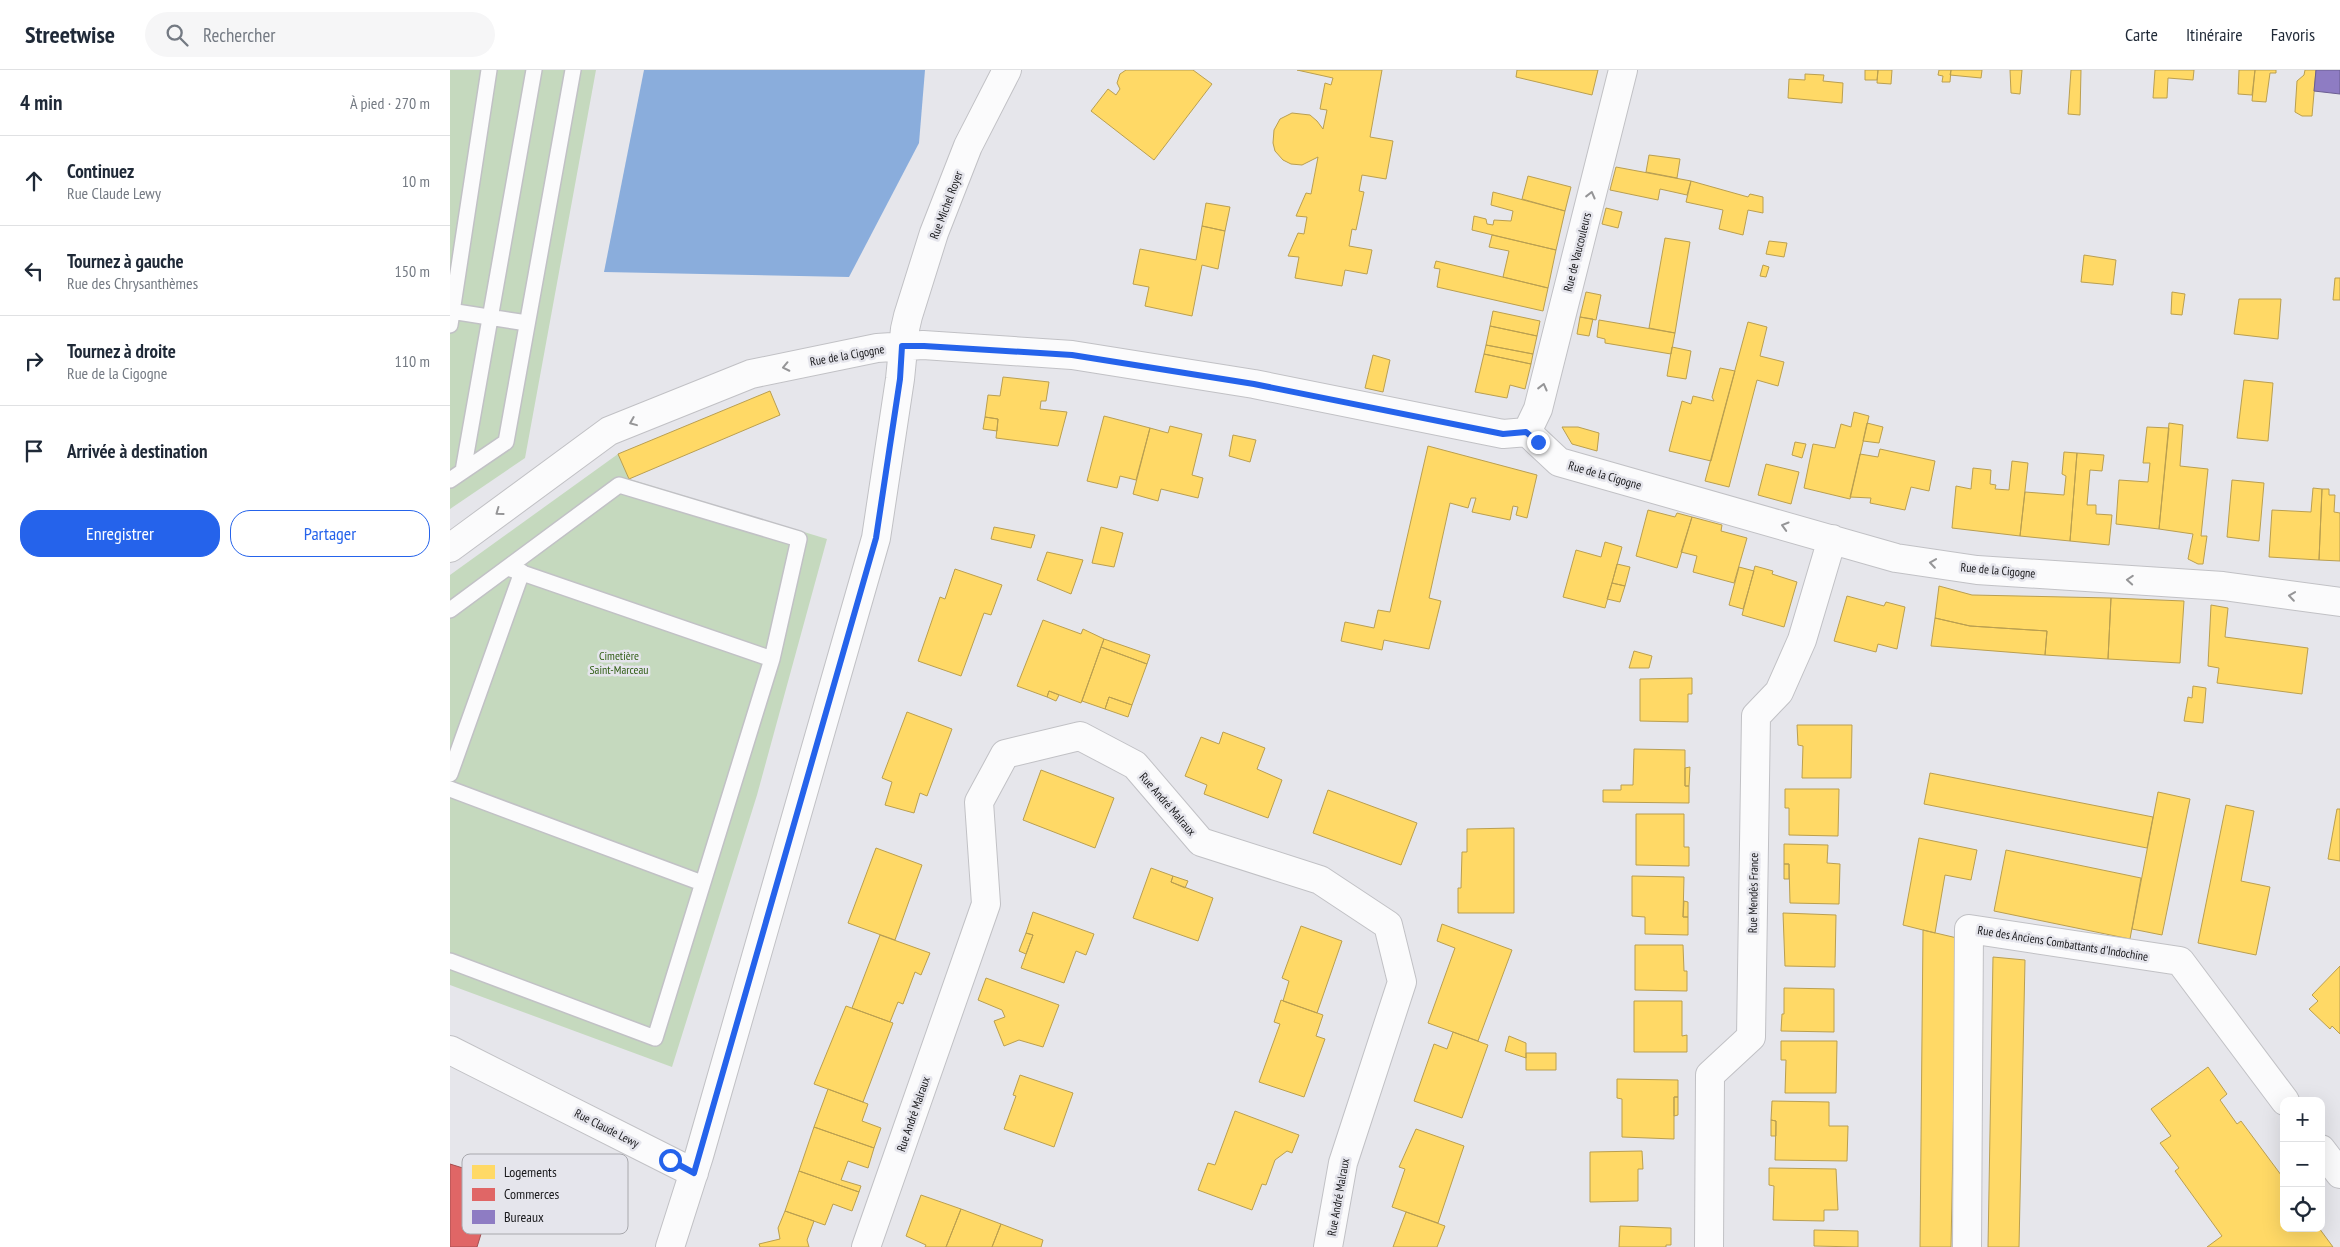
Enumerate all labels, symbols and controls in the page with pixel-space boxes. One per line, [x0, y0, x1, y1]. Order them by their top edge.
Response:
search box [145, 12, 495, 57]
text: Streetwise [25, 19, 115, 50]
icon: search [163, 21, 191, 49]
text: Rechercher [203, 23, 276, 47]
text: Carte [2125, 23, 2158, 46]
text: Itinéraire [2186, 23, 2243, 46]
text: Favoris [2271, 23, 2315, 46]
text: 4 min [20, 89, 62, 116]
text: À pied · 270 m [350, 93, 430, 113]
text: Continuez [67, 159, 134, 183]
icon: ahead [20, 167, 48, 195]
street label: Rue Michel Royer [926, 168, 966, 241]
text: 10 m [402, 171, 430, 191]
text: Rue Claude Lewy [67, 183, 161, 203]
one-way arrow [1586, 192, 1596, 200]
street label: Rue de Vaucouleurs [1560, 211, 1594, 293]
text: Tournez à gauche [67, 249, 184, 273]
icon: left [20, 257, 48, 285]
text: 150 m [395, 261, 430, 281]
text: Rue des Chrysanthèmes [67, 273, 198, 293]
text: Tournez à droite [67, 339, 176, 363]
street label: Rue de la Cigogne [809, 341, 885, 369]
icon: right [20, 347, 48, 375]
text: 110 m [395, 351, 430, 371]
one-way arrow [781, 361, 790, 371]
text: Rue de la Cigogne [67, 363, 167, 383]
one-way arrow [1537, 382, 1548, 391]
one-way arrow [629, 415, 638, 426]
route end [1527, 431, 1550, 454]
icon: arrive [20, 437, 48, 465]
text: Arrivée à destination [67, 439, 208, 463]
street label: Rue de la Cigogne [1567, 457, 1643, 493]
one-way arrow [495, 506, 505, 515]
button: Enregistrer [20, 510, 220, 557]
button: Partager [230, 510, 430, 557]
one-way arrow [1781, 522, 1789, 532]
one-way arrow [1929, 559, 1938, 569]
street label: Rue de la Cigogne [1960, 559, 2036, 581]
one-way arrow [2126, 575, 2134, 586]
one-way arrow [2287, 591, 2296, 601]
park label: Cimetière Saint-Marceau [589, 648, 649, 677]
street label: Rue André Malraux [1137, 769, 1199, 839]
street label: Rue Mendès France [1745, 853, 1761, 933]
street label: Rue des Anciens Combattants d'Indochine [1977, 922, 2149, 964]
street label: Rue André Malraux [893, 1074, 933, 1154]
map controls [2280, 1097, 2325, 1232]
button: + [2280, 1097, 2325, 1142]
street label: Rue Claude Lewy [572, 1105, 642, 1151]
button: − [2280, 1142, 2325, 1187]
route start [659, 1149, 682, 1172]
legend [462, 1154, 628, 1234]
street label: Rue André Malraux [1324, 1157, 1352, 1237]
text: Logements [504, 1163, 557, 1181]
text: Commerces [504, 1185, 559, 1203]
button: locate [2280, 1187, 2325, 1232]
text: Bureaux [504, 1208, 544, 1226]

